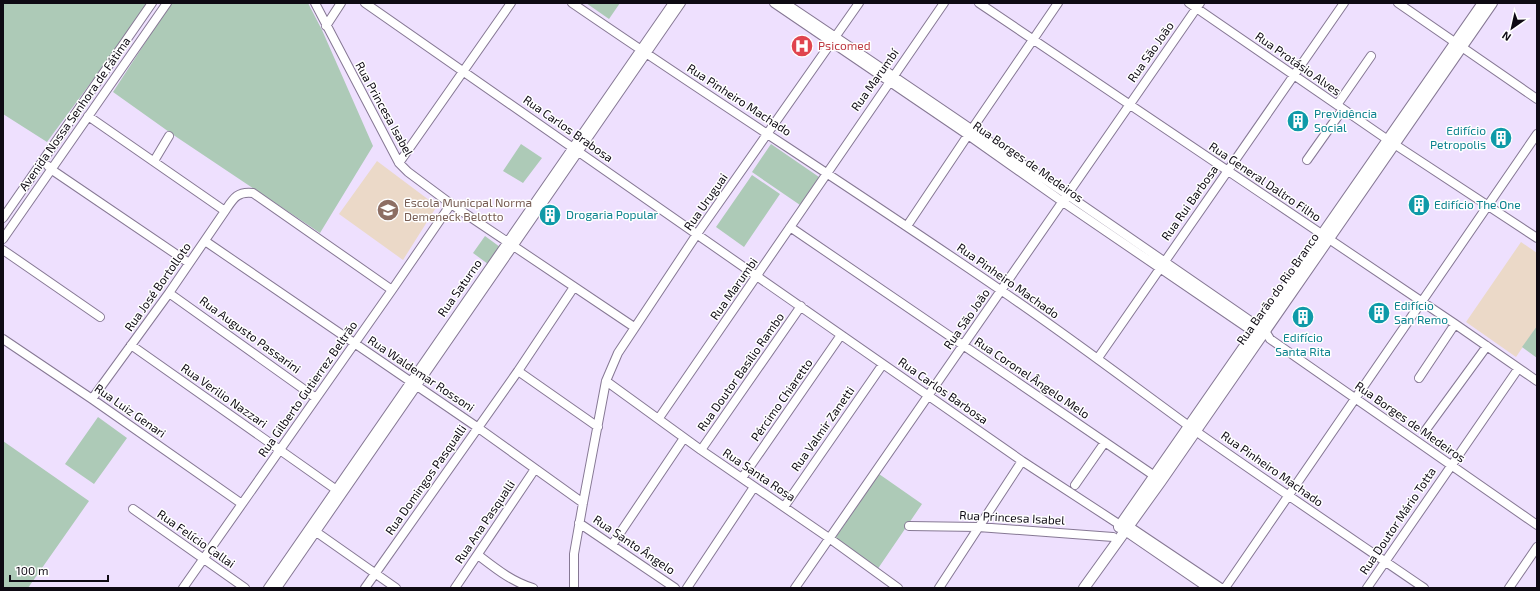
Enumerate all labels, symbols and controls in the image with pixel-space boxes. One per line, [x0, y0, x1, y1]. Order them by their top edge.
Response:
north arrow [1492, 8, 1532, 48]
street label: Rua São João [1124, 18, 1176, 84]
street label: Rua Protásio Alves [1253, 28, 1344, 98]
text: N [1499, 29, 1513, 44]
hospital icon: Psicomed [789, 33, 815, 59]
street label: Avenida Nossa Senhora de Fátima [16, 34, 133, 193]
place label: Psicomed [818, 38, 871, 52]
street label: Rua Marumbí [848, 45, 901, 113]
street label: Rua Princesa Isabel [353, 59, 417, 158]
street label: Rua Pinheiro Machado [685, 60, 794, 138]
street label: Rua Carlos Brabosa [521, 92, 616, 164]
place label: Previdência Social [1314, 106, 1377, 134]
building icon: Previdência Social [1285, 108, 1311, 134]
street label: Rua Borges de Medeiros [971, 118, 1086, 205]
place label: Edifício Petropolis [1430, 123, 1486, 151]
building icon: Edifício Petropolis [1488, 125, 1514, 151]
street label: Rua General Daltro Filho [1207, 139, 1324, 224]
street label: Rua Rui Barbosa [1158, 162, 1220, 243]
street label: Rua Uruguai [680, 170, 730, 233]
building icon: Edifício The One [1406, 192, 1432, 218]
place label: Escola Municpal Norma Demeneck Belotto [404, 195, 532, 223]
school or university icon: Escola Municpal Norma Demeneck Belotto [375, 197, 401, 223]
place label: Edifício The One [1434, 197, 1521, 211]
building icon: Drogaria Popular [537, 202, 563, 228]
place label: Drogaria Popular [566, 207, 658, 221]
street label: Rua Barão do Rio Branco [1233, 230, 1321, 347]
street label: Rua José Bortolloto [121, 239, 193, 334]
street label: Rua Pinheiro Machado [955, 240, 1062, 321]
street label: Rua Marumbi [707, 255, 760, 322]
street label: Rua Saturno [434, 256, 484, 319]
street label: Rua São João [940, 285, 992, 351]
street label: Rua Augusto Passarini [197, 293, 304, 376]
place label: Edifício San Remo [1394, 298, 1448, 326]
building icon: Edifício San Remo [1366, 300, 1392, 326]
building icon: Edifício Santa Rita [1290, 304, 1316, 330]
street label: Rua Doutor Basílio Rambo [694, 309, 786, 433]
street label: Rua Gilberto Gutierrez Beltrão [255, 318, 360, 459]
place label: Edifício Santa Rita [1275, 330, 1331, 358]
street label: Rua Waldemar Rossoni [366, 332, 478, 414]
street label: Rua Coronel Ângelo Melo [972, 333, 1093, 421]
street label: Rua Carlos Barbosa [896, 354, 991, 426]
street label: Pércimo Chiaretto [748, 355, 815, 443]
street label: Rua Verilio Nazzari [179, 360, 270, 430]
street label: Rua Borges de Medeiros [1353, 378, 1468, 465]
street label: Rua Luiz Genari [92, 380, 169, 440]
street label: Rua Valmir Zanetti [788, 383, 857, 473]
street label: Rua Domingos Pasqualli [382, 422, 469, 537]
street label: Rua Pinheiro Machado [1219, 428, 1326, 509]
street label: Rua Santa Rosa [721, 445, 799, 504]
street label: Rua Doutor Mário Totta [1356, 464, 1438, 577]
street label: Rua Ana Pasqualli [451, 477, 517, 566]
street label: Rua Felício Callai [155, 506, 238, 570]
street label: Rua Princesa Isabel [959, 507, 1066, 527]
street label: Rua Santo Ângelo [591, 512, 678, 577]
scale bar [10, 557, 108, 583]
text: 100 m [16, 563, 48, 577]

